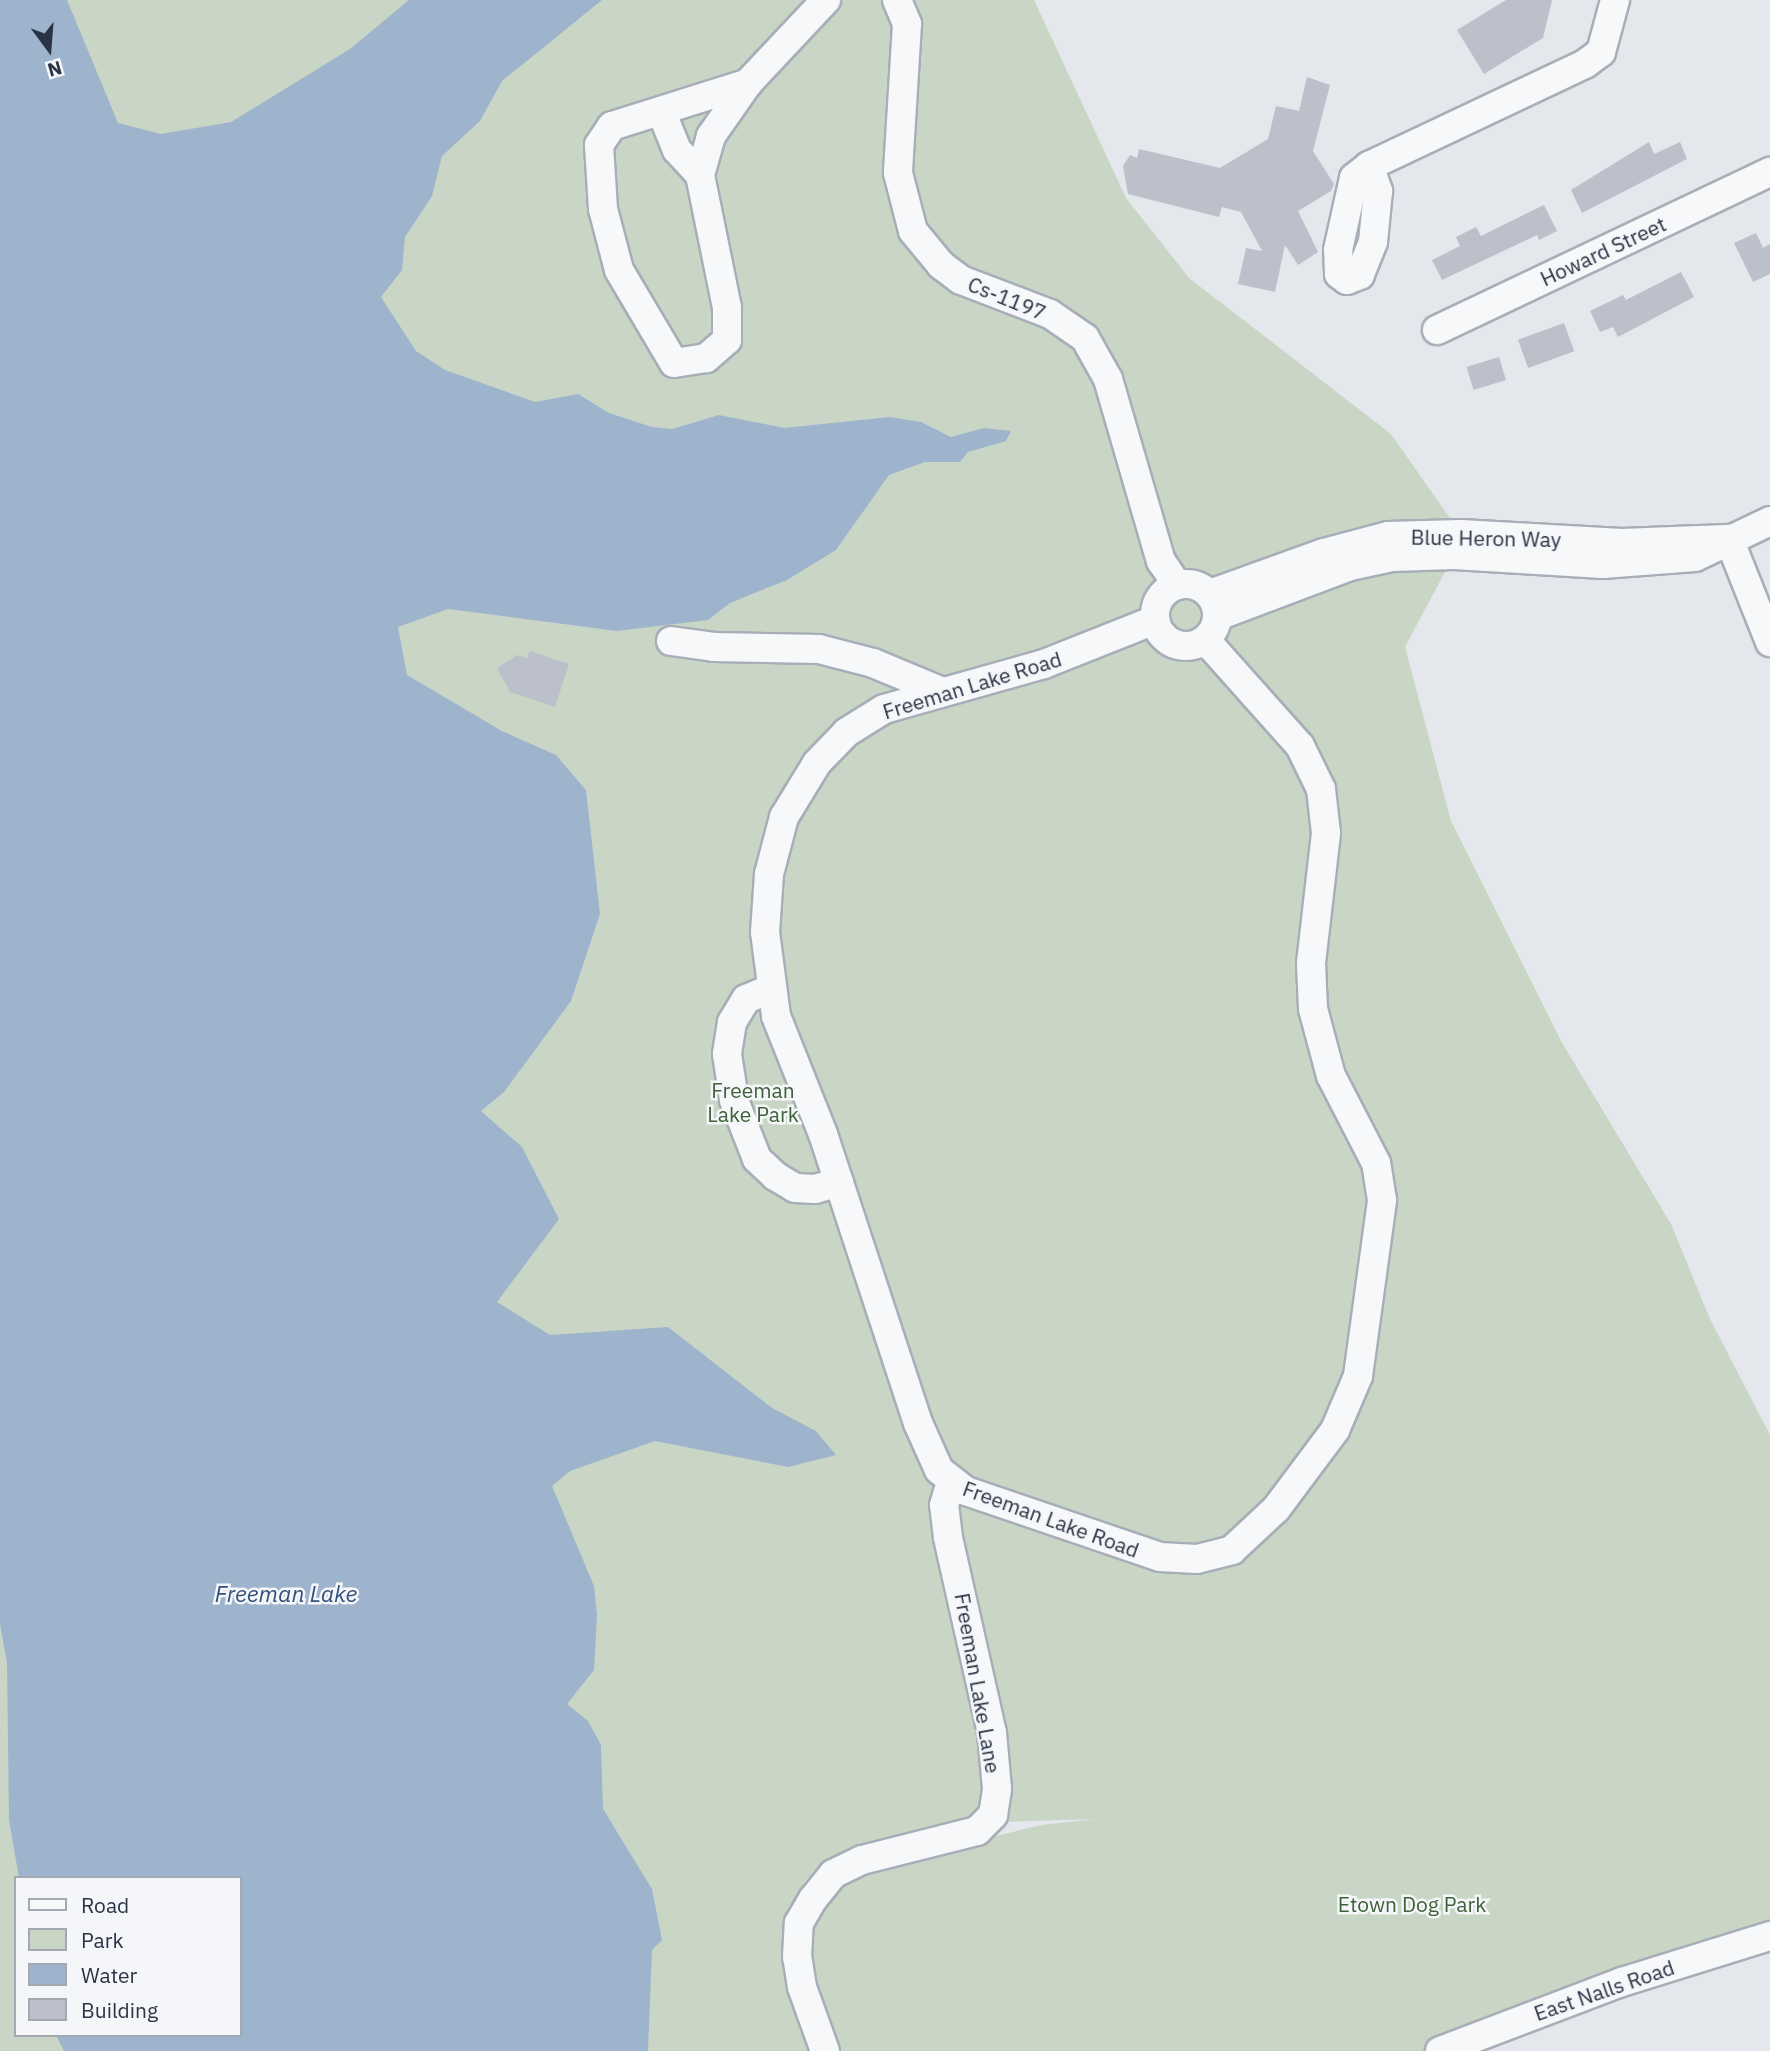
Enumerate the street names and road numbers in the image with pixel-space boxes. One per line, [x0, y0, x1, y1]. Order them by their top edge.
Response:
street label: Howard Street [1536, 211, 1670, 291]
street label: Cs-1197 [964, 271, 1050, 325]
street label: Blue Heron Way [1411, 524, 1561, 552]
street label: Freeman Lake Road [880, 646, 1064, 724]
street label: Freeman Lake Road [959, 1475, 1143, 1563]
street label: Freeman Lake Lane [950, 1591, 1006, 1775]
street label: East Nalls Road [1531, 1954, 1677, 2026]

